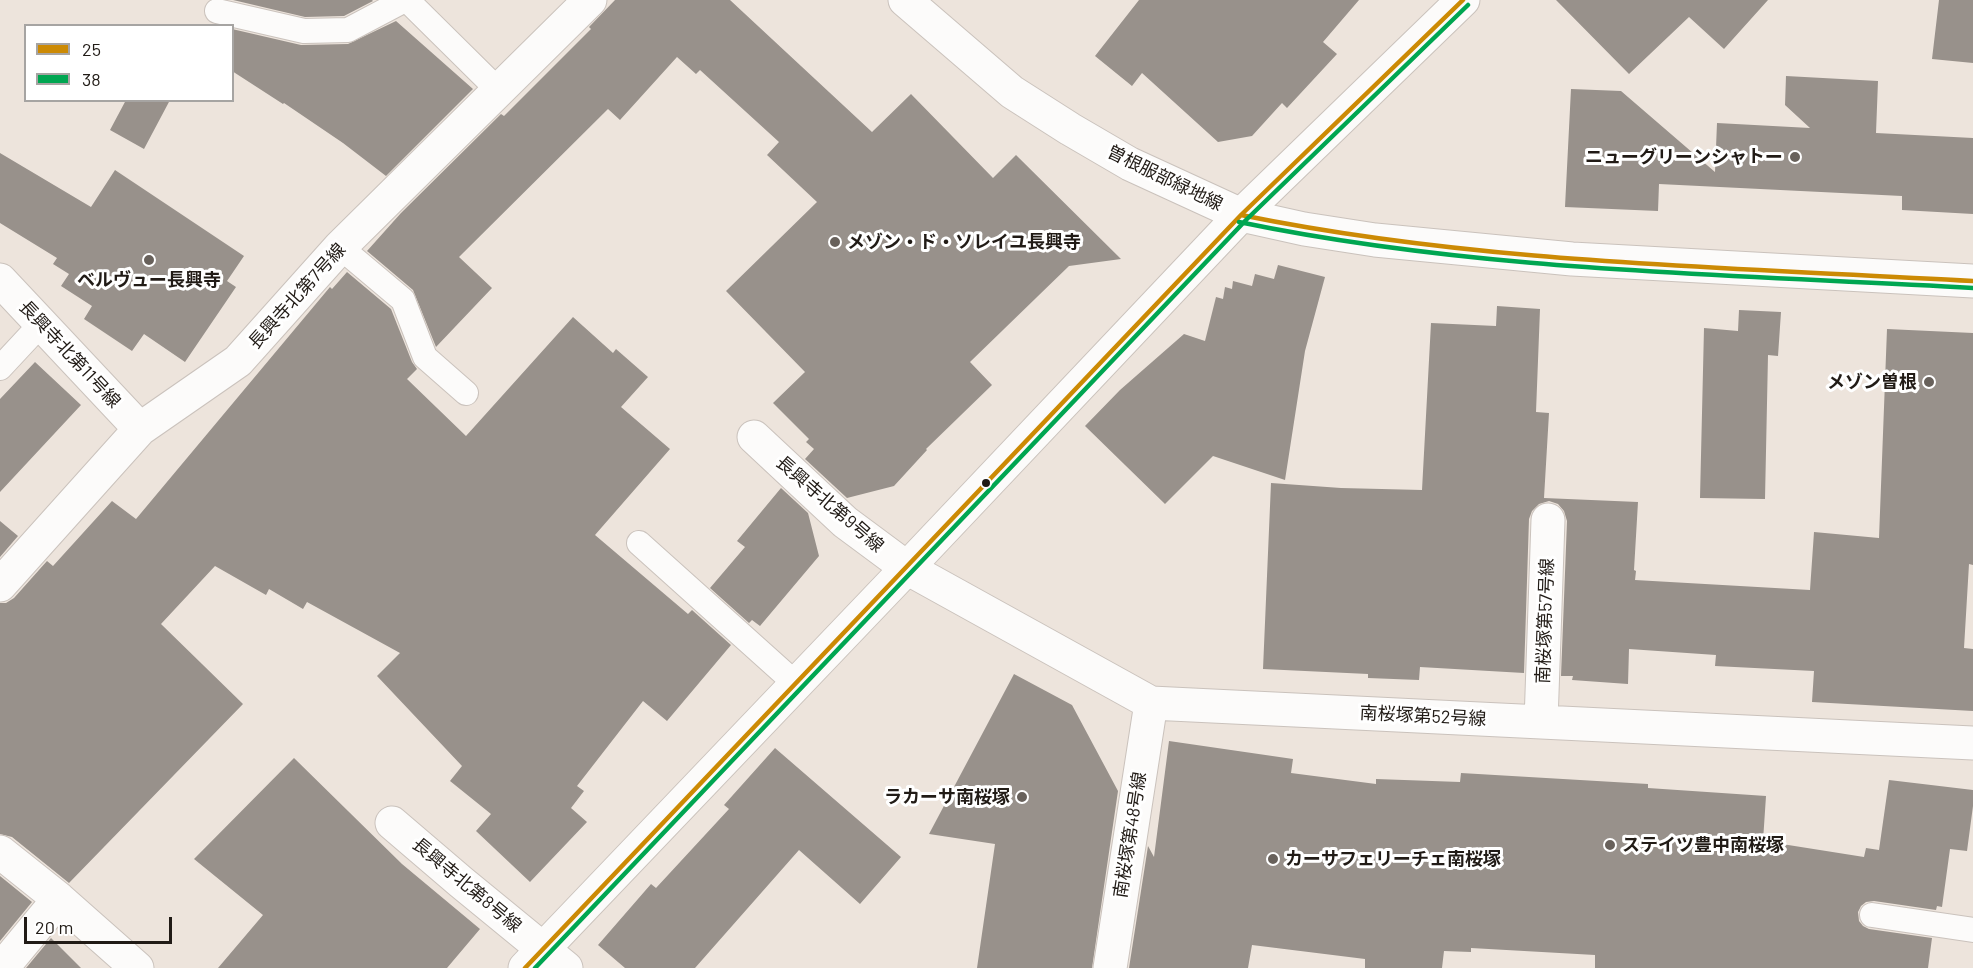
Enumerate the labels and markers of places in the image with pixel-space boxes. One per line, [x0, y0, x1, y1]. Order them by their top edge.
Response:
place label: ニューグリーンシャトー [1585, 146, 1783, 168]
marker: ニューグリーンシャトー [1788, 150, 1802, 164]
place label: メゾン・ド・ソレイユ長興寺 [847, 231, 1081, 253]
marker: メゾン・ド・ソレイユ長興寺 [828, 235, 842, 249]
marker: ベルヴュー長興寺 [142, 253, 156, 267]
place label: ベルヴュー長興寺 [77, 269, 221, 291]
place label: メゾン曽根 [1827, 371, 1917, 393]
marker: メゾン曽根 [1922, 375, 1936, 389]
unlabelled marker [980, 477, 992, 489]
place label: ラカーサ南桜塚 [884, 786, 1010, 808]
marker: ラカーサ南桜塚 [1015, 790, 1029, 804]
place label: ステイツ豊中南桜塚 [1622, 834, 1784, 856]
marker: ステイツ豊中南桜塚 [1603, 838, 1617, 852]
place label: カーサフェリーチェ南桜塚 [1285, 848, 1501, 870]
marker: カーサフェリーチェ南桜塚 [1266, 852, 1280, 866]

